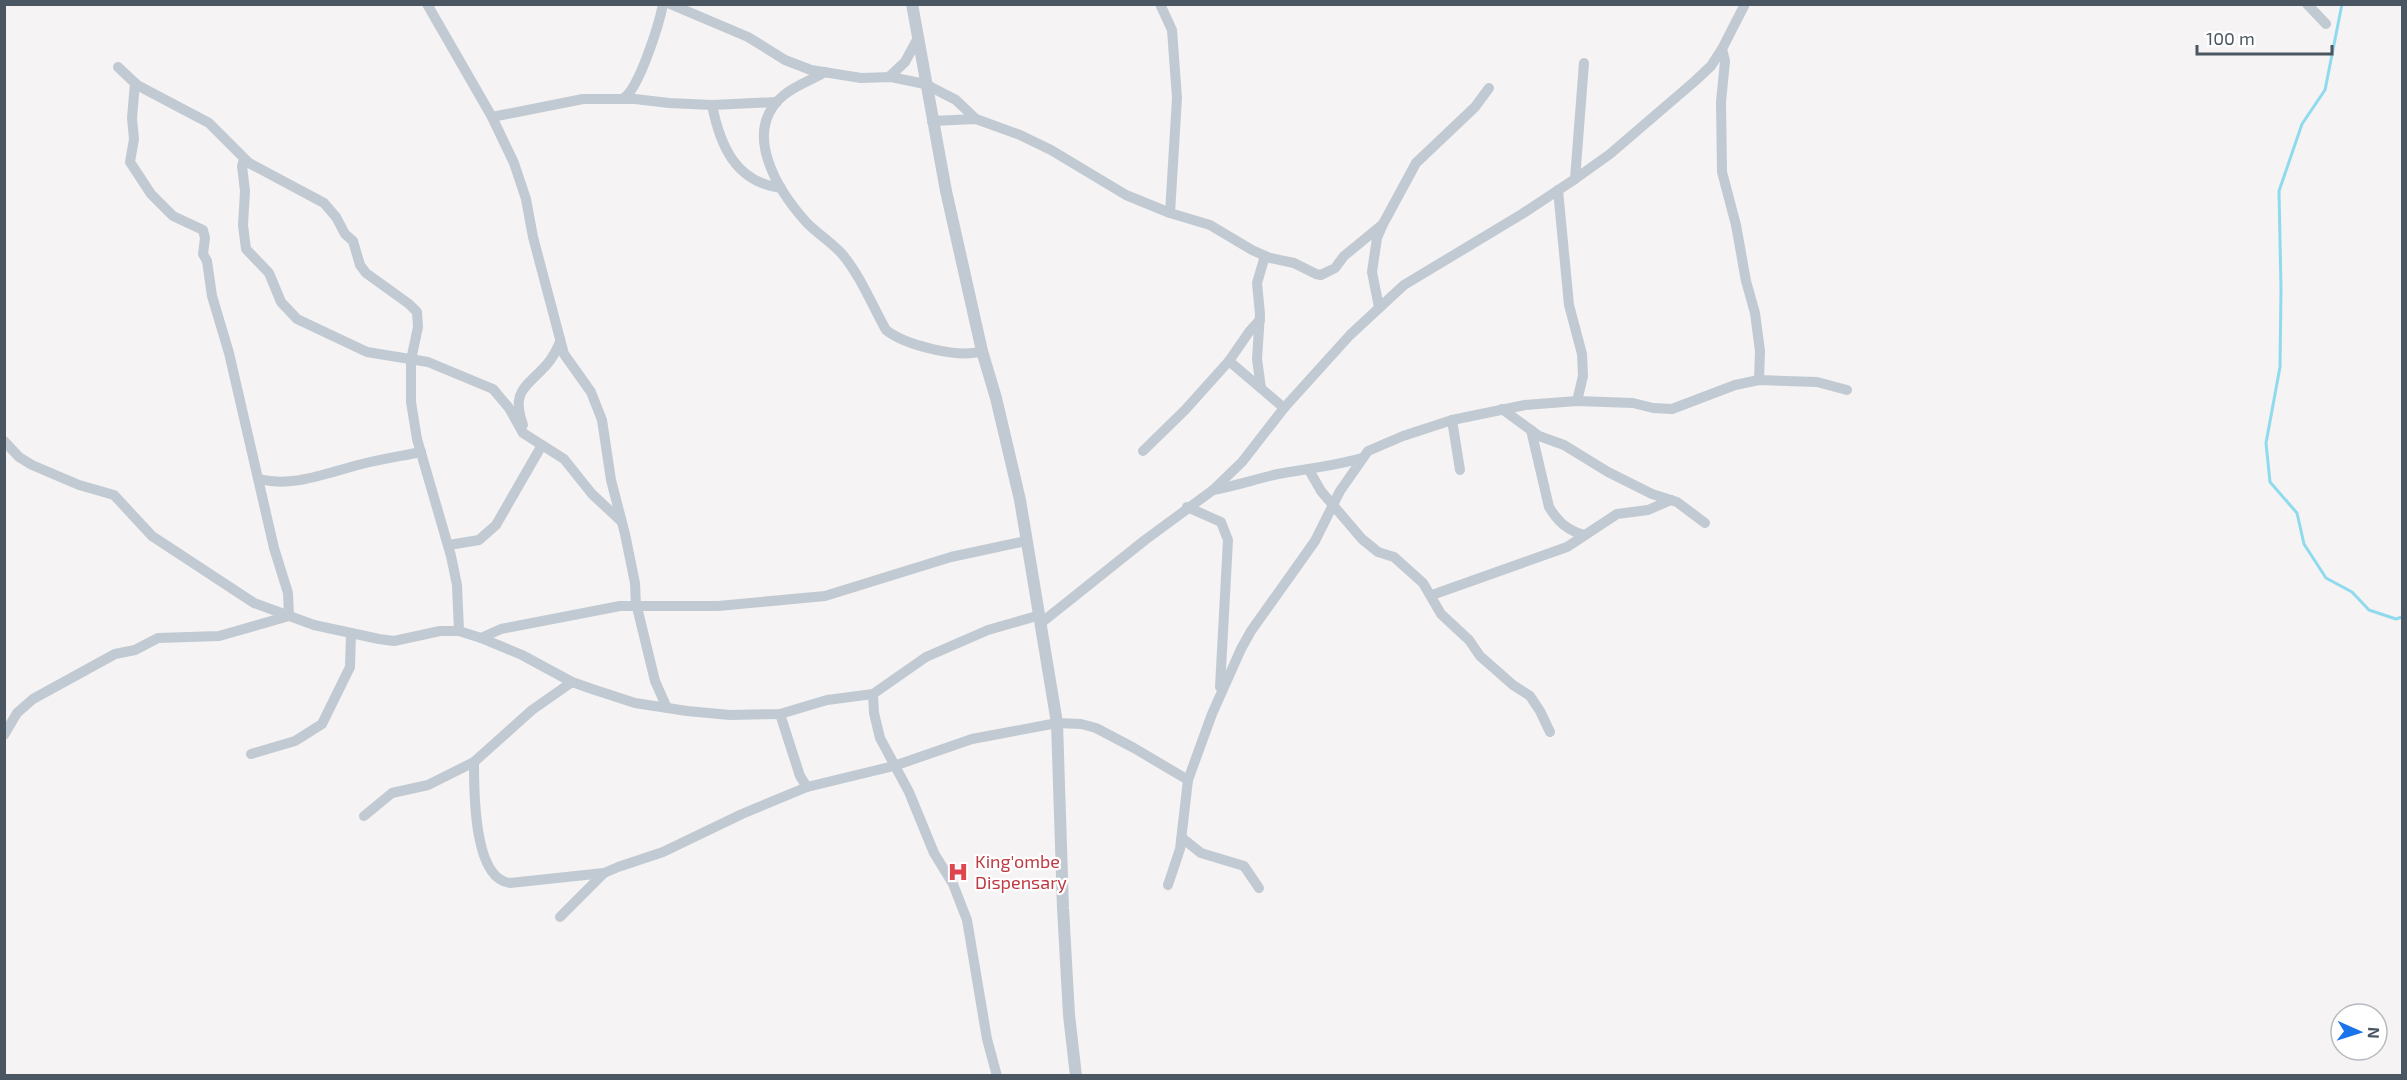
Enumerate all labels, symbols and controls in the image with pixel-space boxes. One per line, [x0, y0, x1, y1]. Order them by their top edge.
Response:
scale bar [2197, 18, 2332, 56]
text: 100 m [2206, 27, 2255, 49]
place label: King'ombe Dispensary [975, 850, 1067, 893]
hospital icon: King'ombe Dispensary [946, 860, 970, 884]
north arrow [2329, 1002, 2389, 1062]
text: N [2365, 1027, 2384, 1039]

